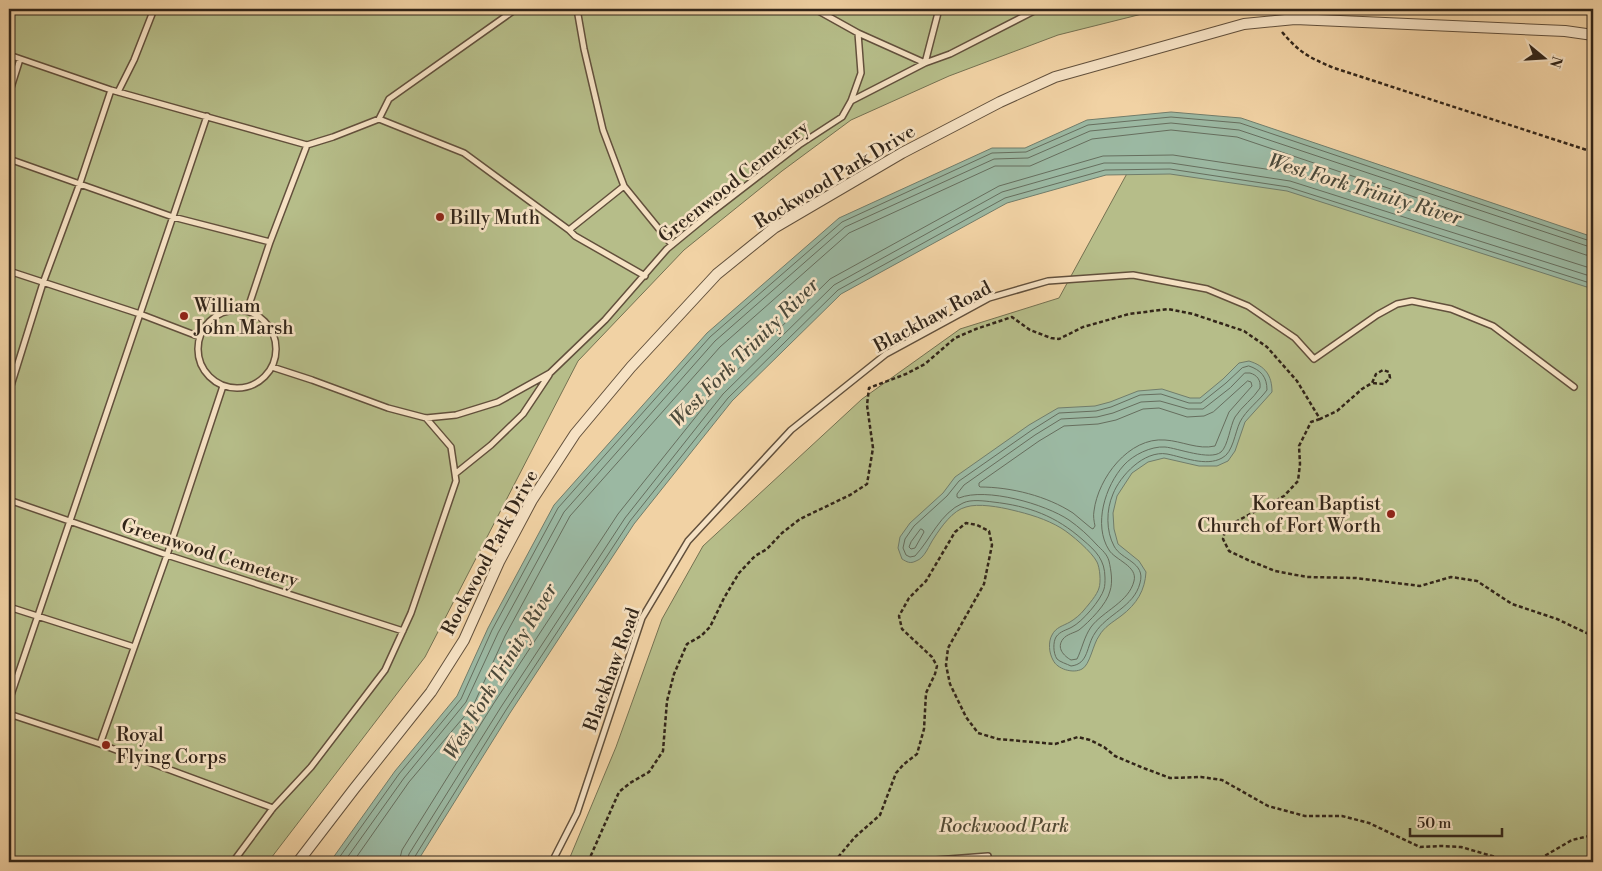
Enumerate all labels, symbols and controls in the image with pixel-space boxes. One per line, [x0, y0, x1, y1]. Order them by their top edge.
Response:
north arrow [1520, 32, 1570, 82]
text: N [1545, 54, 1566, 70]
street label: Greenwood Cemetery [653, 115, 814, 248]
street label: Rockwood Park Drive [750, 119, 920, 235]
water label: West Fork Trinity River [1265, 149, 1465, 232]
place label: Billy Muth [449, 206, 540, 230]
marker: Billy Muth [434, 211, 446, 223]
water label: West Fork Trinity River [665, 273, 825, 433]
street label: Blackhaw Road [869, 276, 996, 358]
place label: William John Marsh [193, 294, 294, 340]
marker: William John Marsh [178, 310, 190, 322]
street label: Rockwood Park Drive [436, 466, 544, 639]
place label: Korean Baptist Church of Fort Worth [1197, 492, 1381, 538]
marker: Korean Baptist Church of Fort Worth [1385, 508, 1397, 520]
street label: Greenwood Cemetery [118, 513, 302, 593]
water label: West Fork Trinity River [439, 579, 564, 764]
street label: Blackhaw Road [578, 604, 646, 735]
place label: Royal Flying Corps [116, 723, 227, 769]
marker: Royal Flying Corps [100, 739, 112, 751]
scale bar [1410, 806, 1502, 838]
park label: Rockwood Park [938, 814, 1069, 838]
text: 50 m [1417, 814, 1451, 833]

